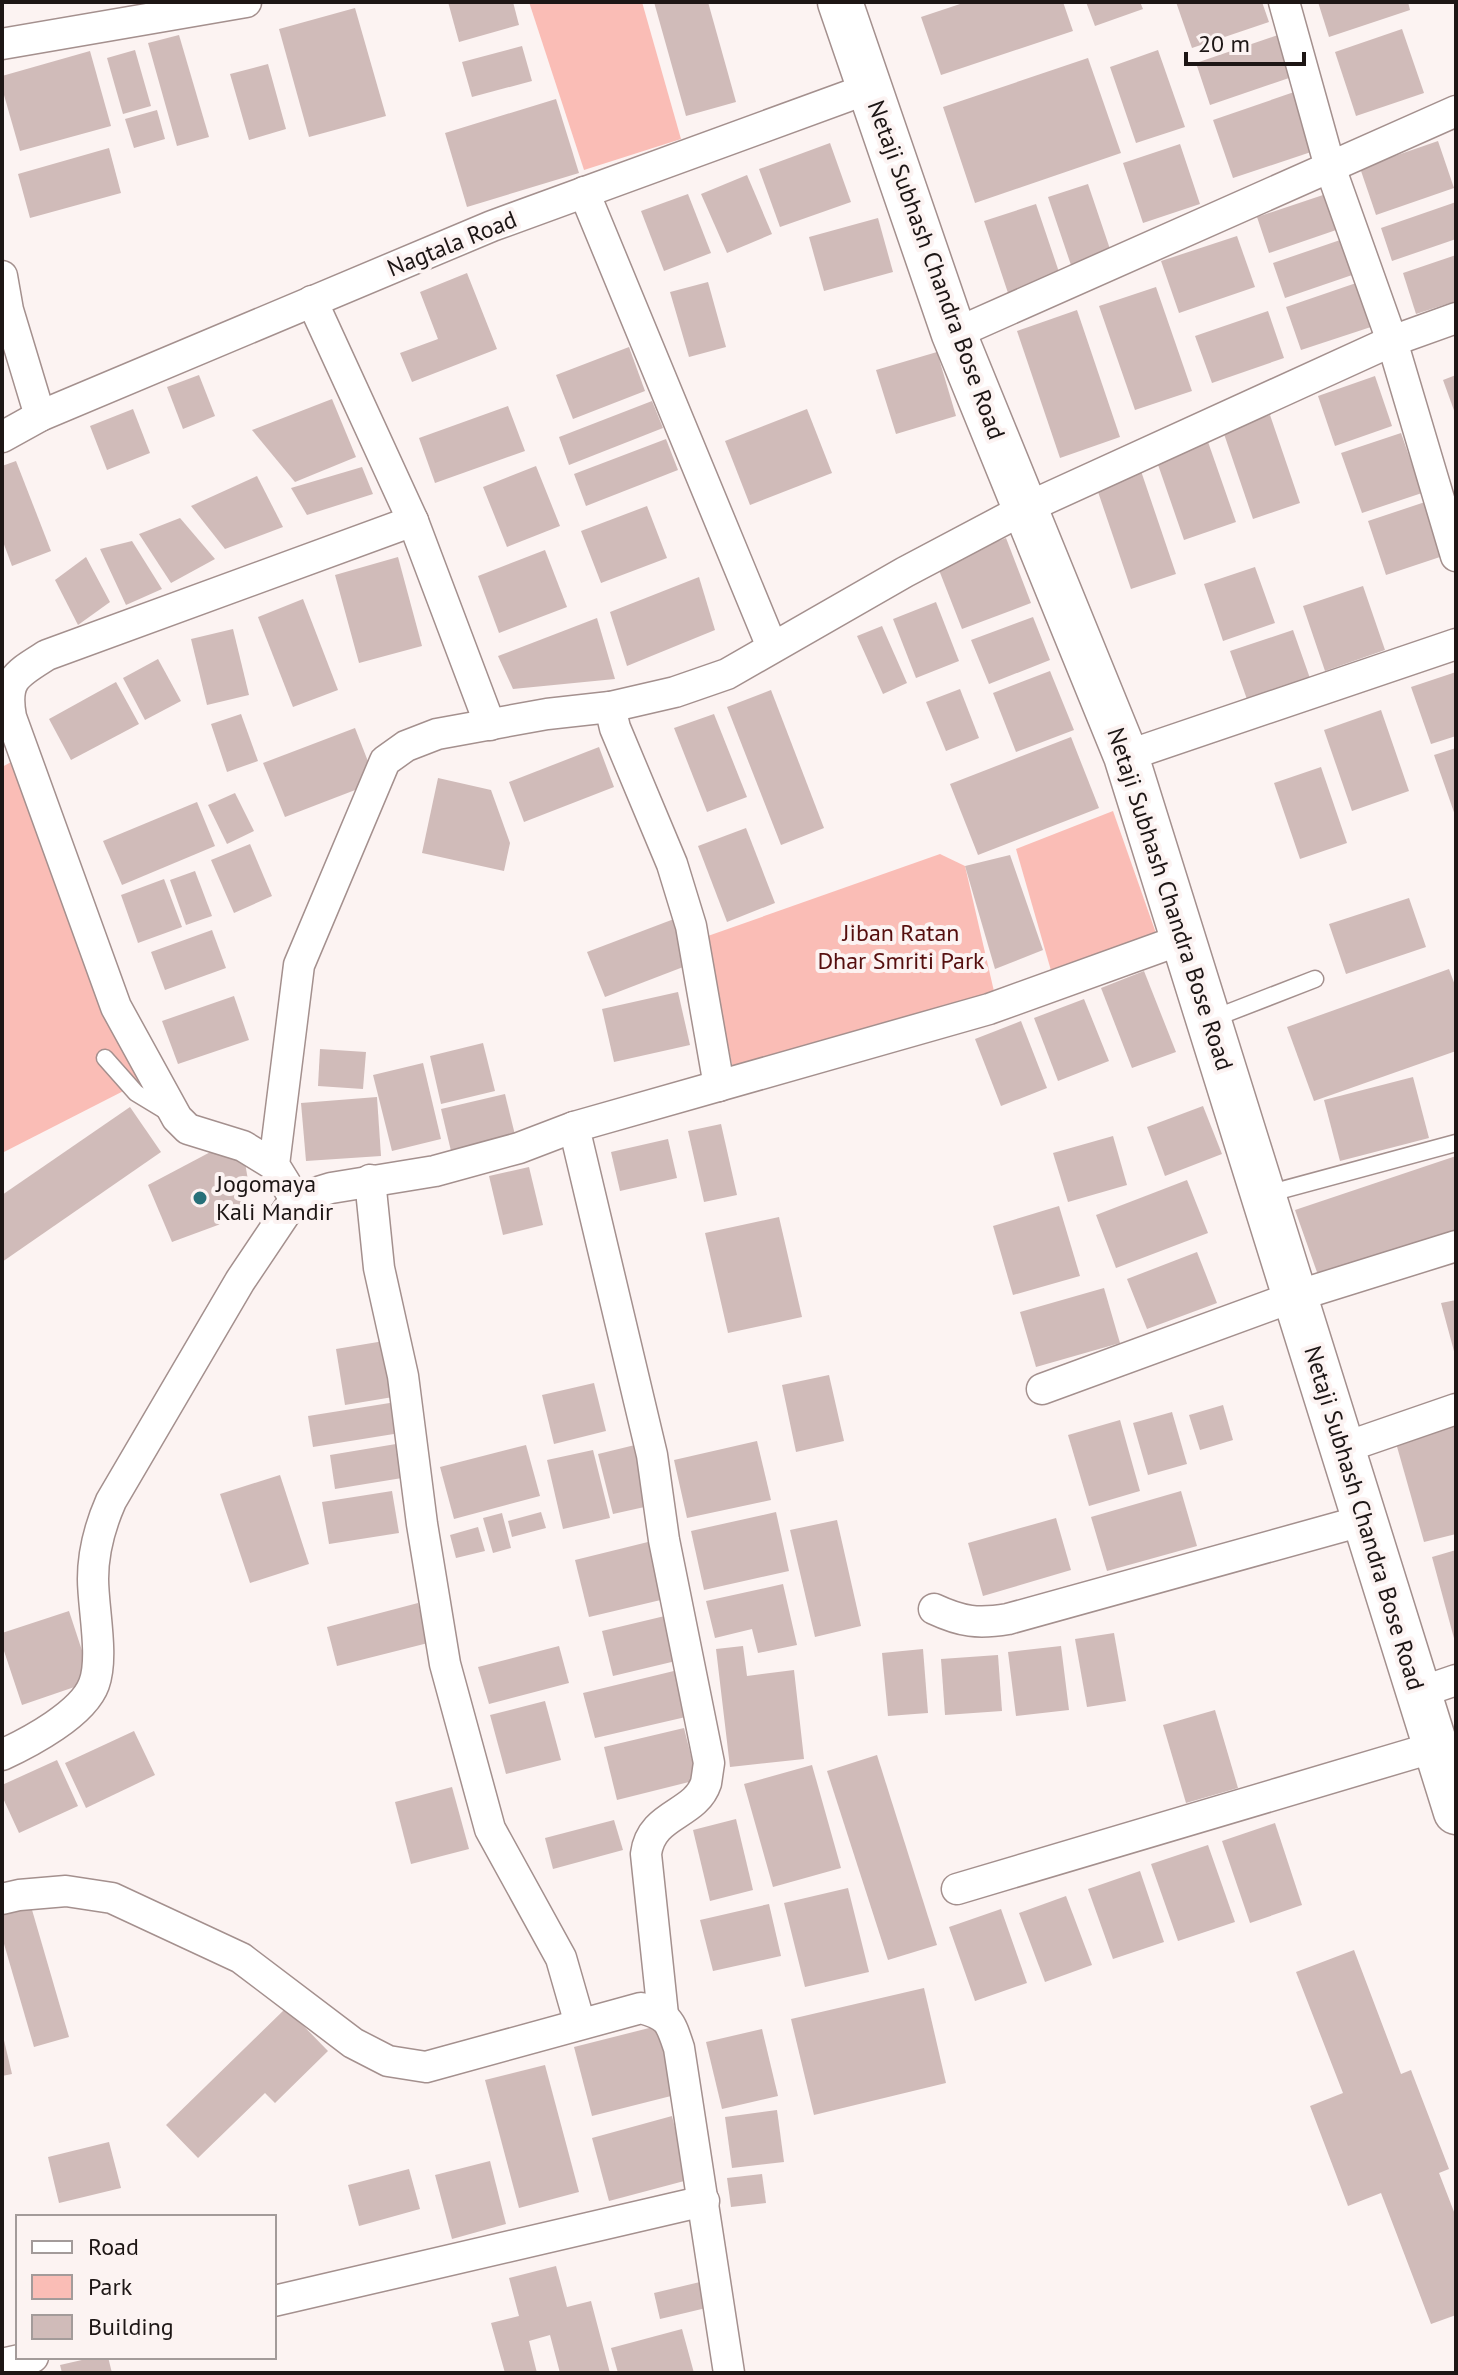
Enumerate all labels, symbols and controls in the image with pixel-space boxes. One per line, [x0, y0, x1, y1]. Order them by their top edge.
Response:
scale bar [1186, 16, 1304, 66]
text: 20 m [1198, 28, 1250, 59]
street label: Netaji Subhash Chandra Bose Road [861, 96, 1012, 444]
street label: Nagtala Road [382, 203, 521, 284]
street label: Netaji Subhash Chandra Bose Road [1100, 724, 1241, 1074]
park label: Jiban Ratan Dhar Smriti Park [817, 917, 985, 976]
place label: Jogomaya Kali Mandir [215, 1168, 333, 1227]
marker: Jogomaya Kali Mandir [191, 1189, 209, 1207]
street label: Netaji Subhash Chandra Bose Road [1297, 1342, 1432, 1694]
legend [16, 2215, 276, 2359]
text: Road [88, 2231, 139, 2262]
text: Park [88, 2271, 133, 2302]
text: Building [88, 2311, 174, 2342]

